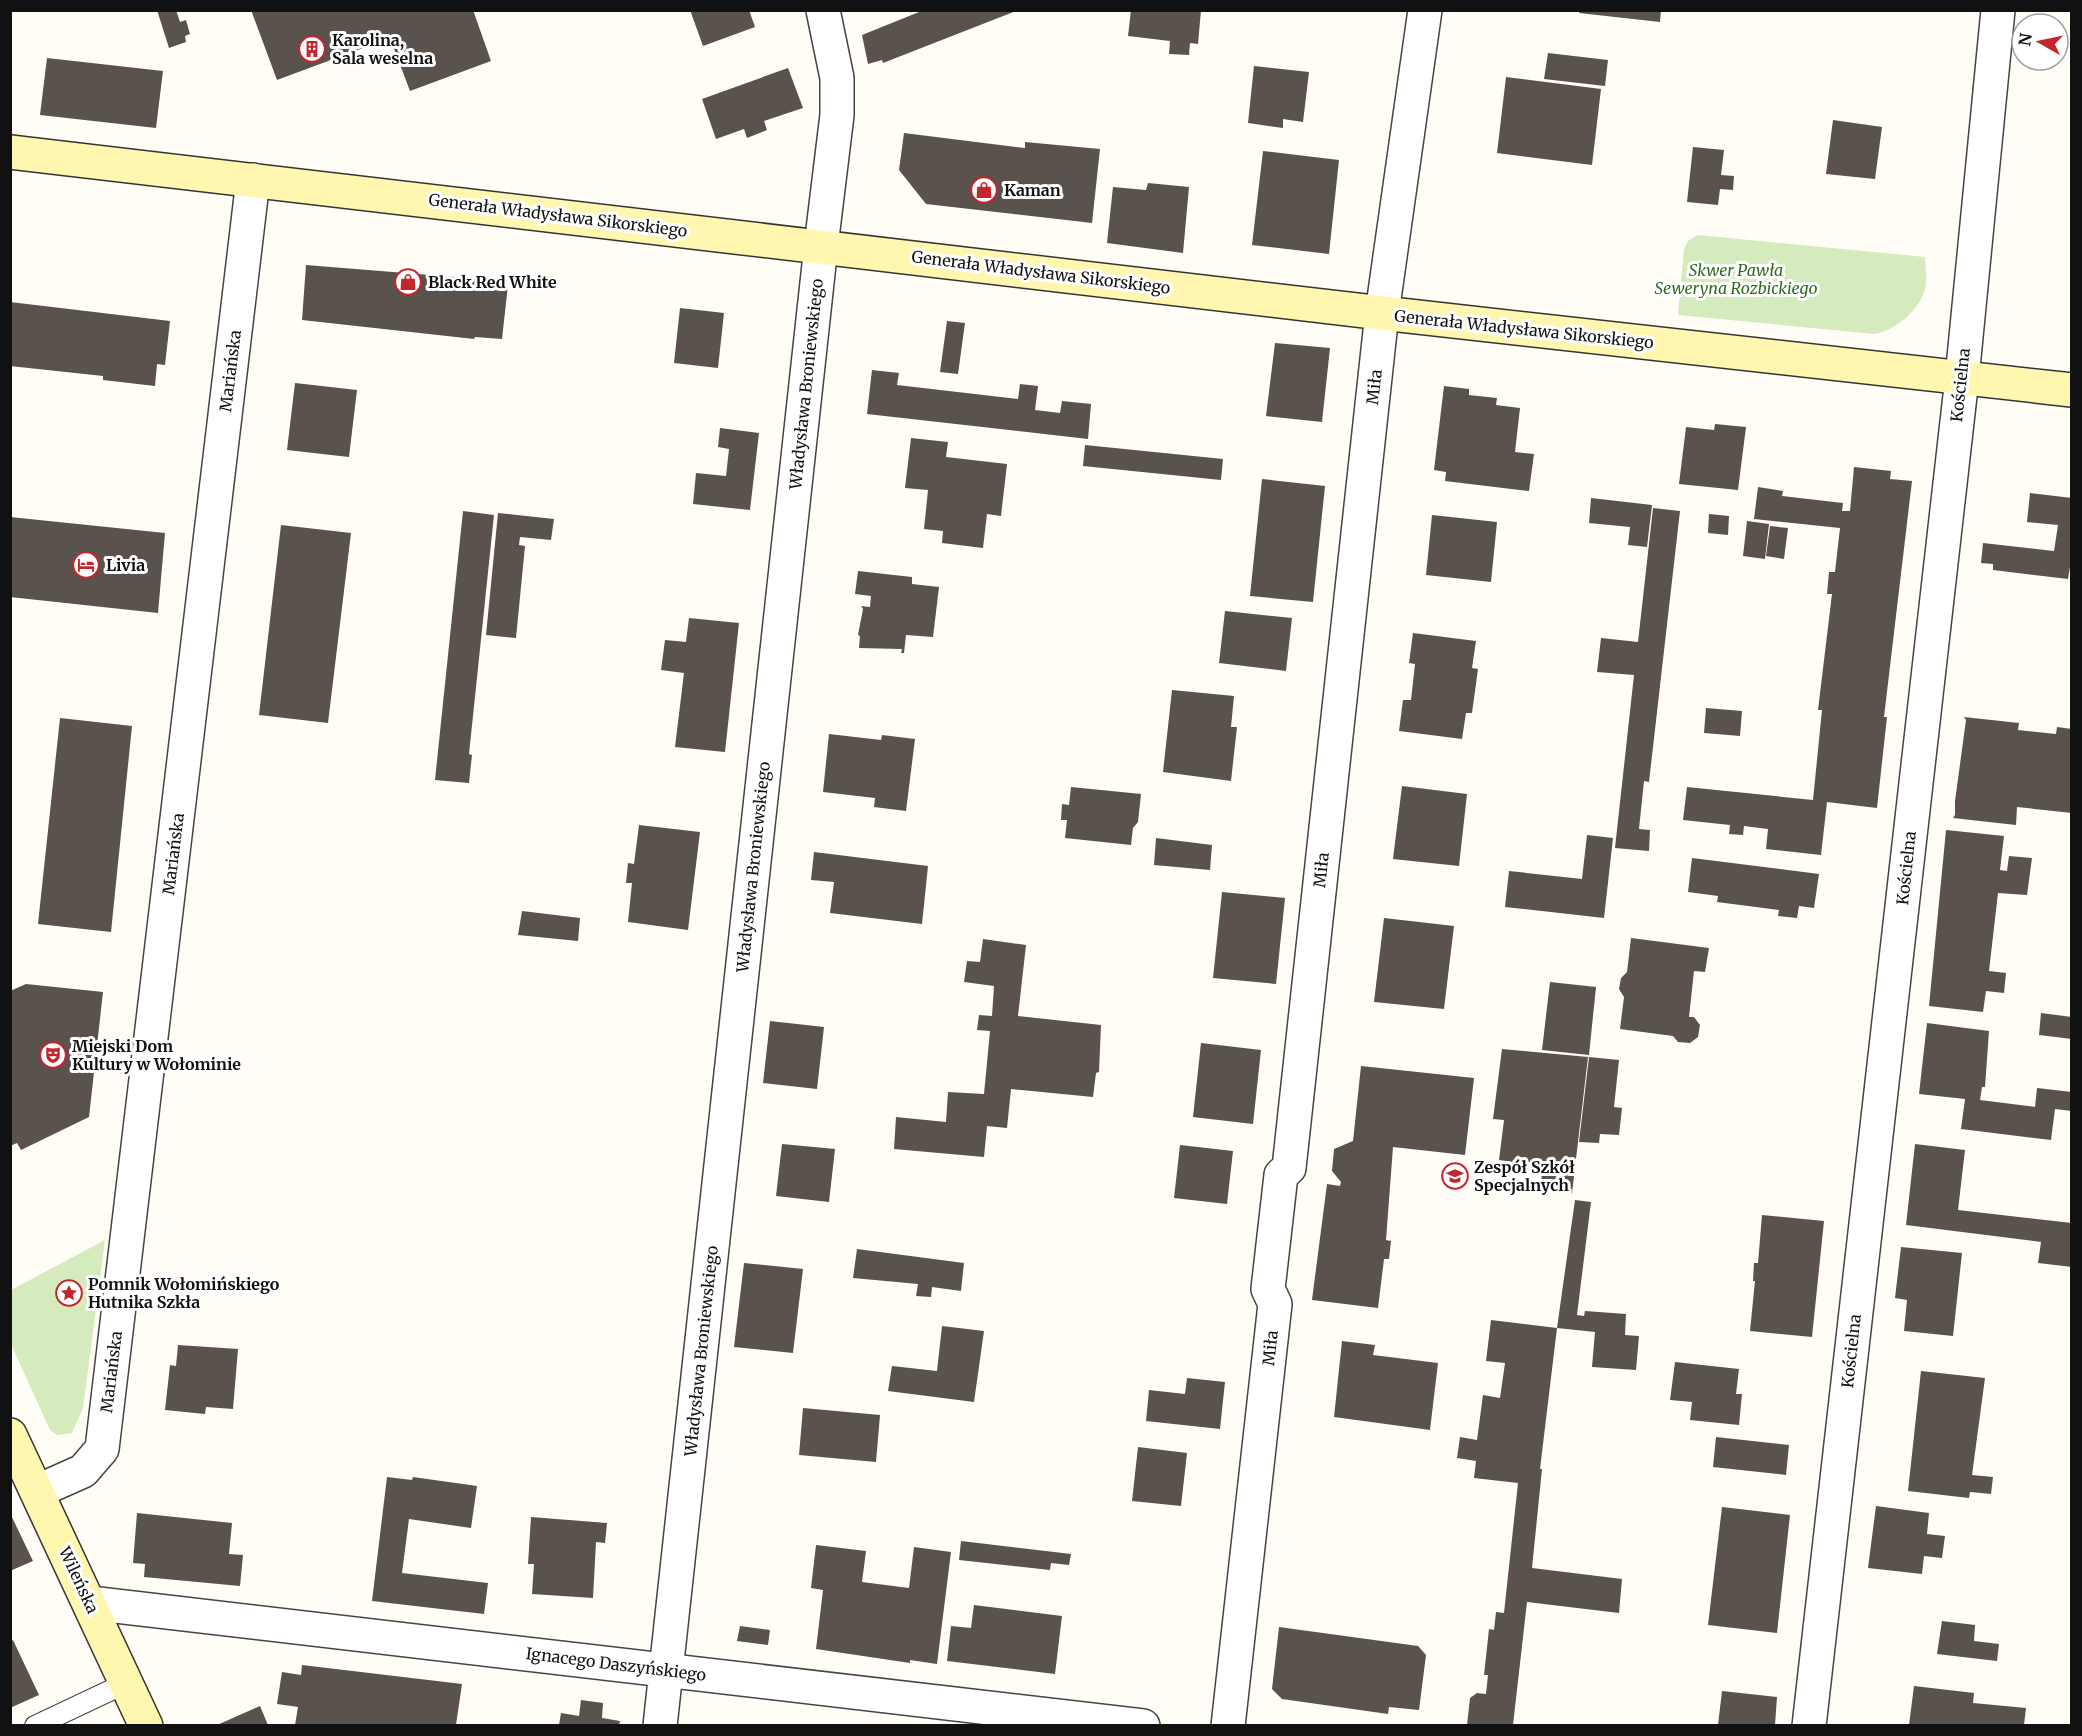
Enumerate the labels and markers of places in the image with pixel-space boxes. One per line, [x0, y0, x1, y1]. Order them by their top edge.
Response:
place label: Karolina, Sala weselna [332, 30, 433, 68]
building icon: Karolina, Sala weselna [297, 34, 327, 64]
shop icon: Kaman [969, 175, 999, 205]
place label: Kaman [1004, 180, 1061, 200]
shop icon: Black Red White [393, 267, 423, 297]
place label: Black Red White [428, 272, 557, 292]
hotel icon: Livia [71, 550, 101, 580]
place label: Livia [106, 555, 145, 575]
place label: Miejski Dom Kultury w Wołominie [72, 1036, 241, 1074]
theatre icon: Miejski Dom Kultury w Wołominie [38, 1040, 68, 1070]
place label: Zespół Szkół Specjalnych [1474, 1157, 1575, 1195]
school or university icon: Zespół Szkół Specjalnych [1440, 1161, 1470, 1191]
place label: Pomnik Wołomińskiego Hutnika Szkła [88, 1274, 280, 1312]
place icon: Pomnik Wołomińskiego Hutnika Szkła [54, 1278, 84, 1308]

